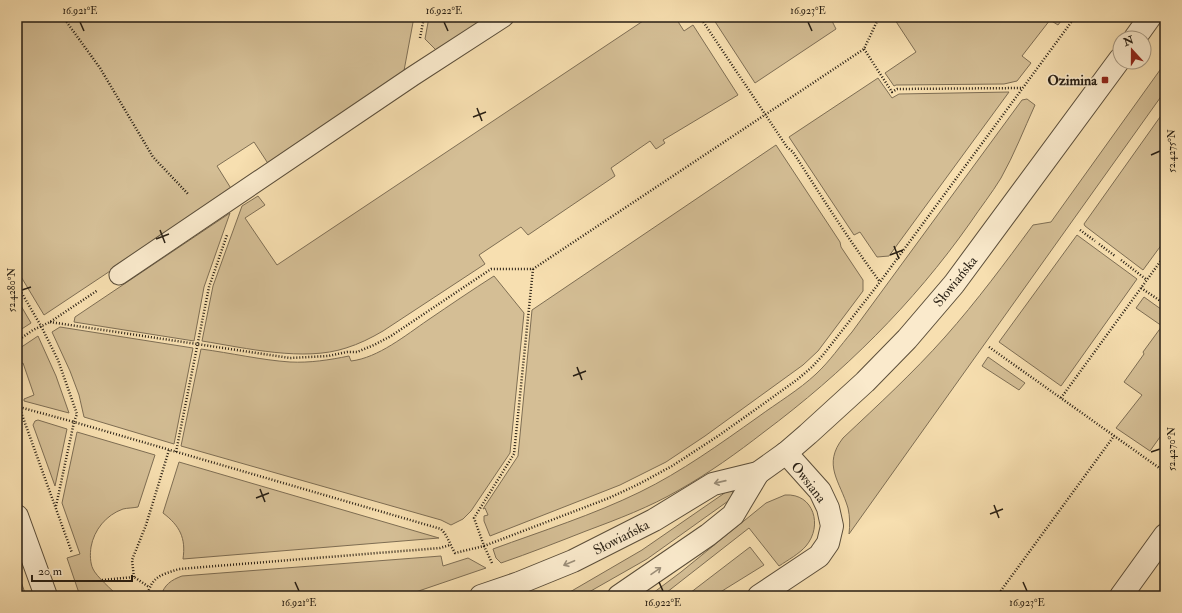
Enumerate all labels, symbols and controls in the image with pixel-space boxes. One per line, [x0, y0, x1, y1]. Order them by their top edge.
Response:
text: 16.921°E [63, 5, 98, 17]
text: 16.922°E [426, 5, 462, 17]
text: 16.923°E [790, 5, 826, 17]
north arrow [1112, 30, 1152, 70]
text: N [1121, 33, 1137, 49]
place label: Ozimina [1048, 72, 1098, 89]
marker: Ozimina [1100, 75, 1110, 85]
text: 52.4275°N [1166, 129, 1178, 173]
street label: Słowiańska [930, 252, 981, 310]
text: 52.4280°N [6, 268, 18, 312]
text: 52.4270°N [1166, 427, 1178, 471]
street label: Owsiana [787, 458, 830, 506]
one-way arrow [714, 479, 727, 487]
street label: Słowiańska [590, 516, 652, 559]
scale bar [32, 557, 132, 583]
one-way arrow [564, 560, 576, 567]
text: 20 m [38, 564, 63, 579]
one-way arrow [650, 567, 661, 575]
text: 16.921°E [282, 597, 317, 609]
text: 16.922°E [645, 597, 681, 609]
text: 16.923°E [1009, 597, 1045, 609]

